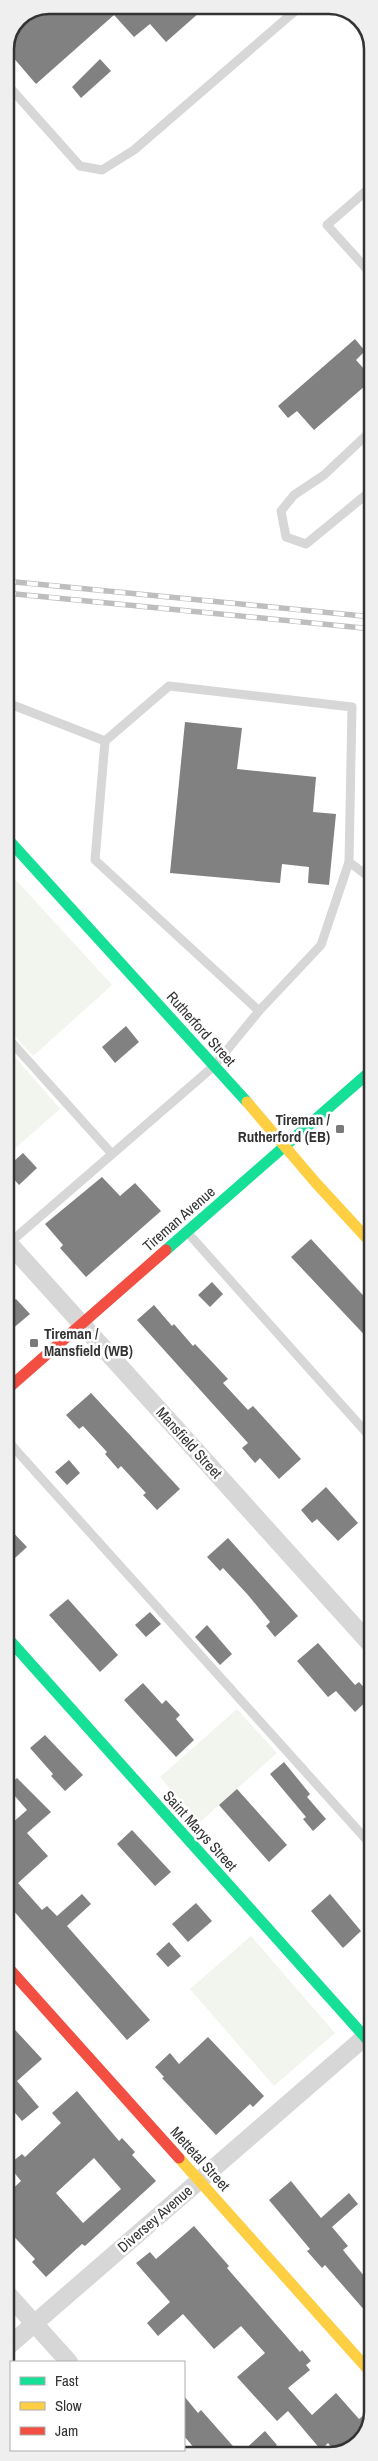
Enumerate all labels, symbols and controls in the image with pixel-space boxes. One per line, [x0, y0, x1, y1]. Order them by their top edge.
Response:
street label: Rutherford Street [162, 987, 241, 1071]
place label: Tireman / Rutherford (EB) [238, 1109, 331, 1147]
marker: Tireman / Rutherford (EB) [334, 1123, 346, 1135]
street label: Tireman Avenue [138, 1181, 220, 1256]
place label: Tireman / Mansfield (WB) [44, 1323, 133, 1361]
marker: Tireman / Mansfield (WB) [28, 1337, 40, 1349]
street label: Mansfield Street [152, 1402, 228, 1483]
street label: Saint Marys Street [158, 1786, 243, 1876]
street label: Mettetal Street [166, 2122, 235, 2196]
street label: Diversey Avenue [113, 2180, 197, 2257]
legend [10, 2361, 185, 2451]
text: Fast [55, 2370, 79, 2391]
text: Slow [55, 2395, 82, 2416]
text: Jam [55, 2420, 78, 2441]

